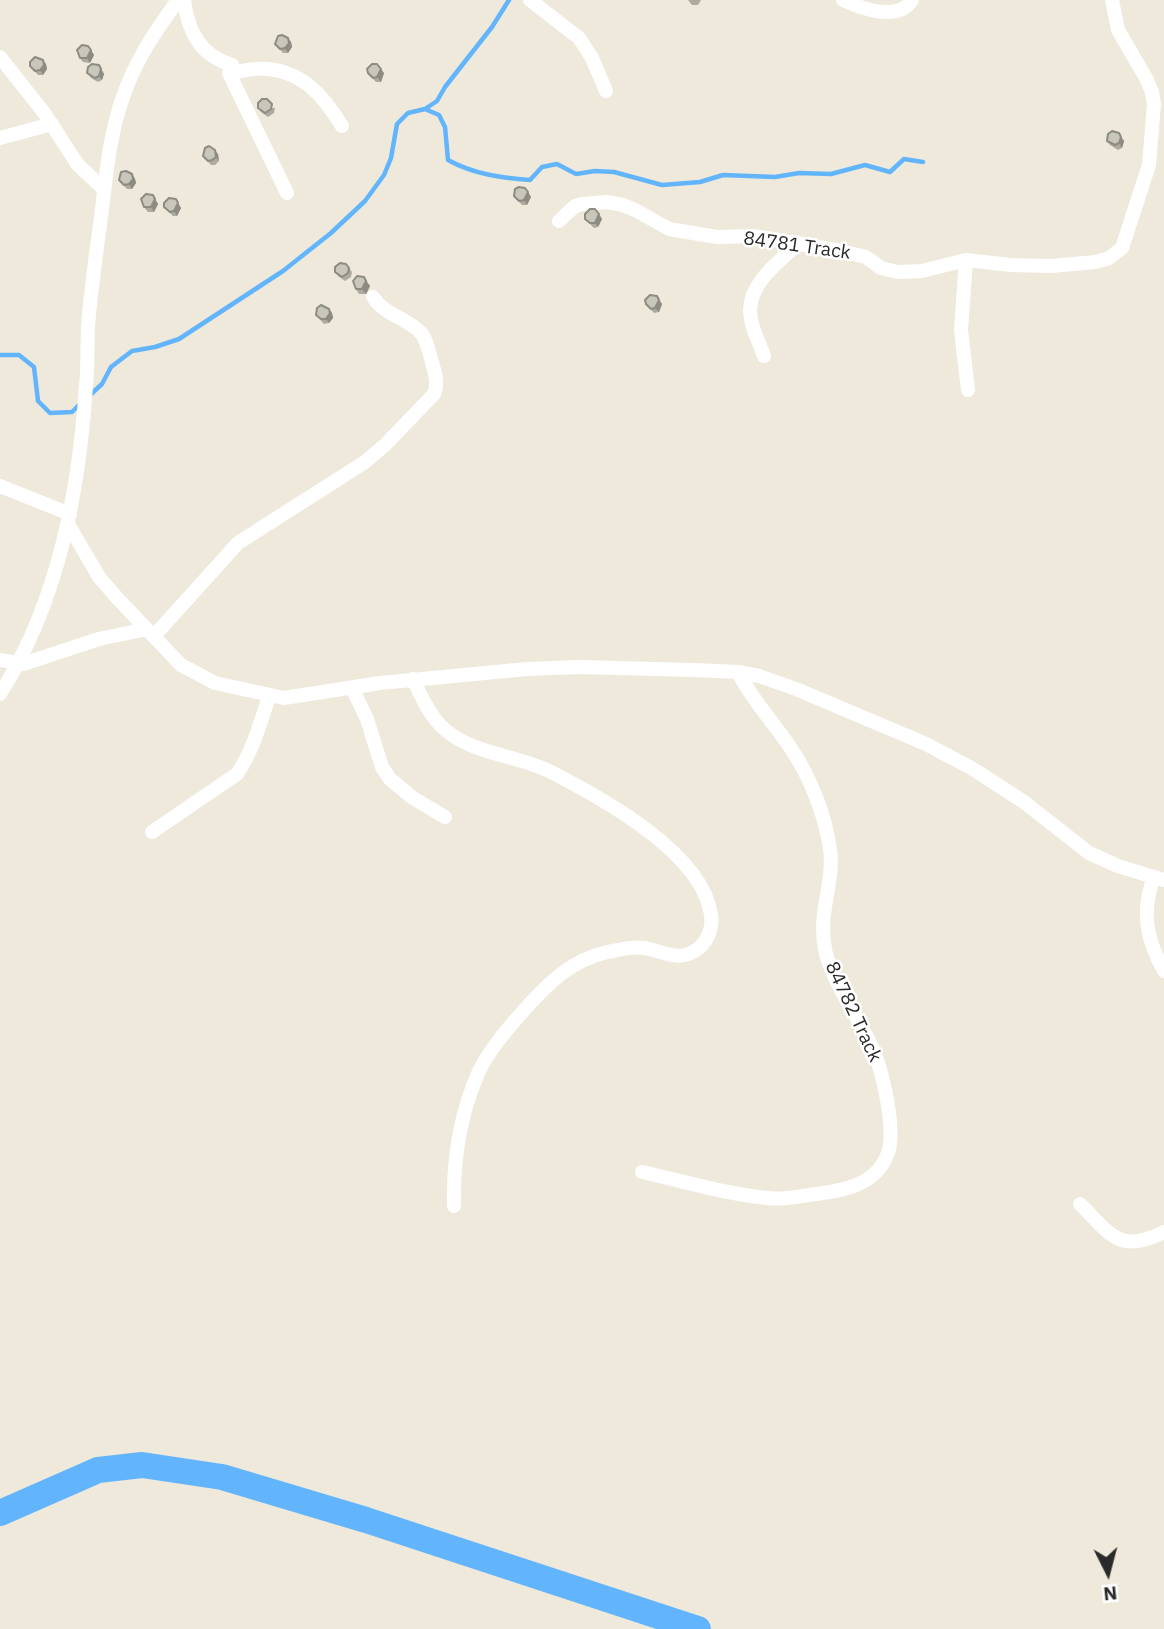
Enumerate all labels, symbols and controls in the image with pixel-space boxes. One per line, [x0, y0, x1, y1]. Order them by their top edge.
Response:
street label: 84781 Track [742, 227, 852, 265]
street label: 84782 Track [820, 958, 886, 1066]
north arrow [1073, 1538, 1143, 1608]
text: N [1102, 1581, 1118, 1607]

